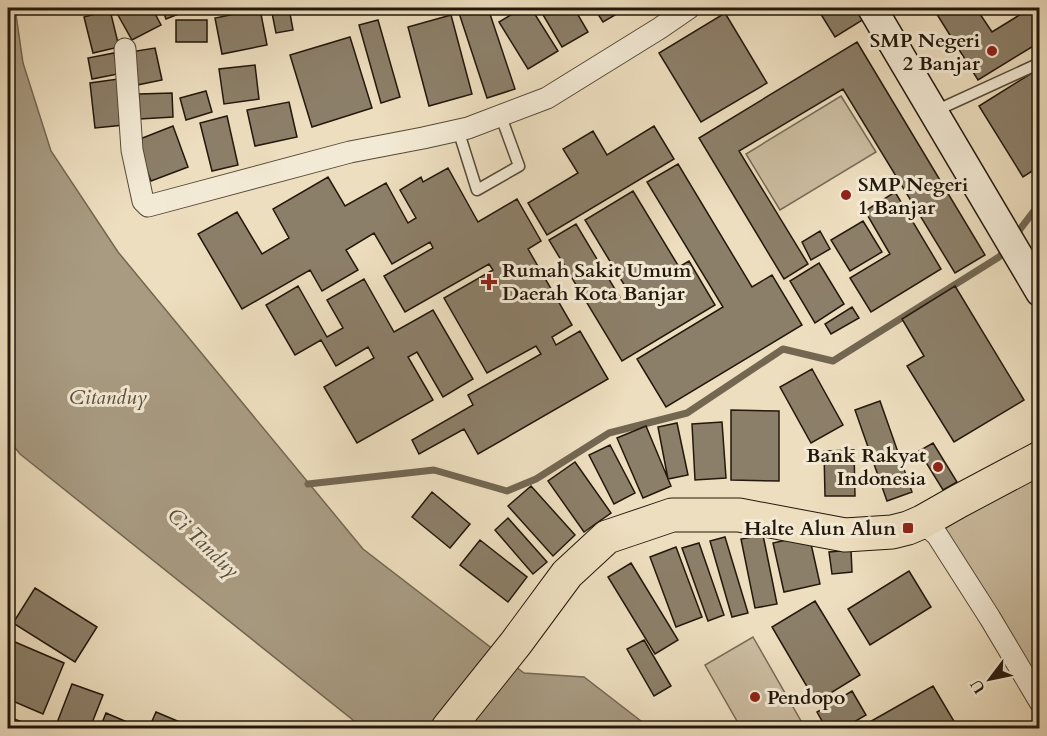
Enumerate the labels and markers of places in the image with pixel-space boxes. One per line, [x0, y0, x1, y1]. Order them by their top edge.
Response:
place label: SMP Negeri 2 Banjar [870, 27, 981, 77]
marker: SMP Negeri 2 Banjar [985, 44, 999, 58]
place label: SMP Negeri 1 Banjar [858, 171, 968, 221]
marker: SMP Negeri 1 Banjar [839, 188, 853, 202]
place label: Rumah Sakit Umum Daerah Kota Banjar [502, 257, 692, 307]
marker: Rumah Sakit Umum Daerah Kota Banjar [480, 273, 498, 291]
place label: Bank Rakyat Indonesia [806, 442, 926, 492]
marker: Bank Rakyat Indonesia [931, 460, 945, 474]
place label: Halte Alun Alun [744, 515, 896, 542]
marker: Halte Alun Alun [901, 521, 915, 535]
place label: Pendopo [767, 684, 846, 711]
marker: Pendopo [748, 690, 762, 704]

